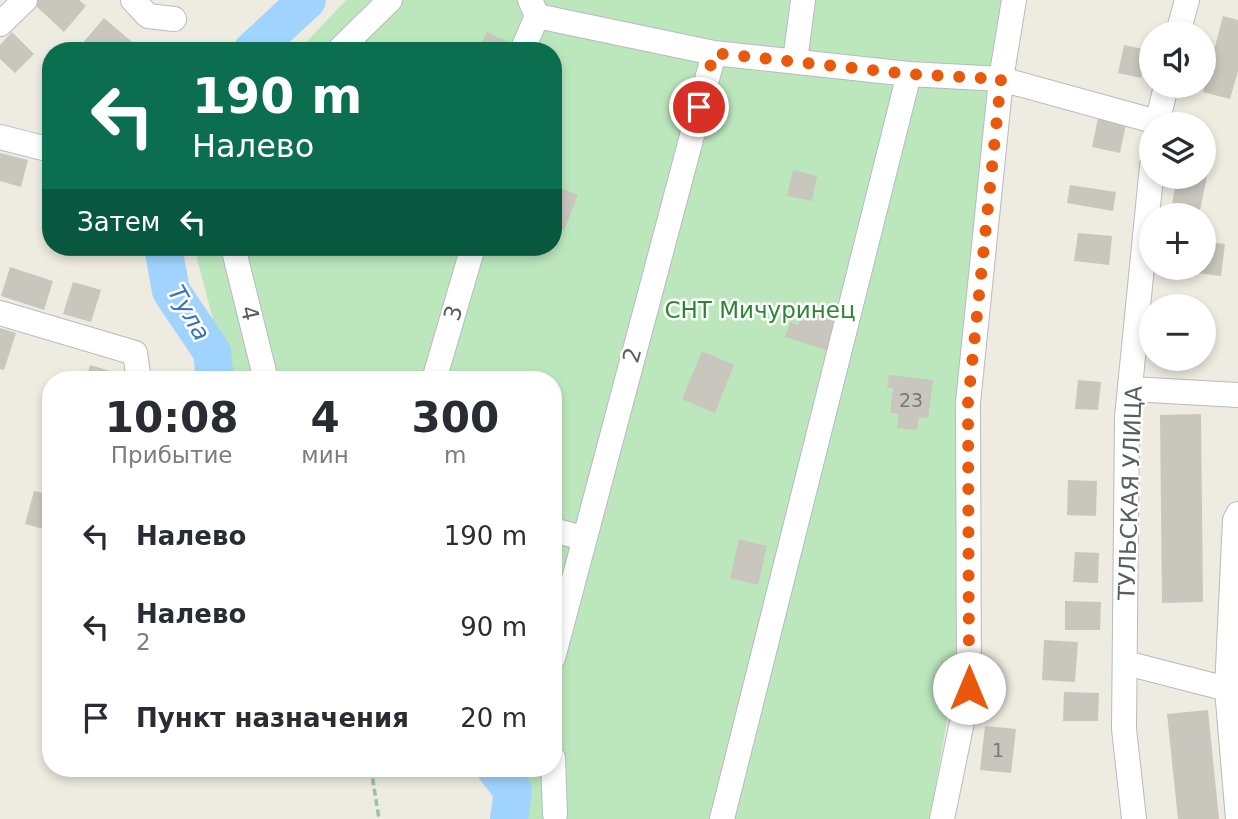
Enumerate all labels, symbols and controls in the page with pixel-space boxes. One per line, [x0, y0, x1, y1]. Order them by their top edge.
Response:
map controls [1139, 21, 1216, 371]
button: sound [1139, 21, 1216, 98]
text: 190 m [192, 68, 362, 125]
icon: left [77, 70, 168, 161]
pin [669, 77, 729, 137]
icon: arrive [680, 88, 718, 126]
button: layers [1139, 112, 1216, 189]
text: Налево [192, 127, 314, 165]
icon: left [174, 203, 212, 241]
button: + [1139, 203, 1216, 280]
text: Затем [77, 207, 160, 237]
water label: Тула [162, 280, 216, 346]
button: − [1139, 294, 1216, 371]
park label: СНТ Мичуринец [664, 297, 856, 323]
street label: 3 [438, 302, 468, 324]
street label: 4 [236, 303, 264, 323]
street label: 2 [618, 345, 646, 365]
street label: ТУЛЬСКАЯ УЛИЦА [1113, 385, 1147, 602]
house number: 23 [899, 389, 923, 411]
text: 10:08 [105, 393, 239, 442]
text: 4 [310, 393, 340, 442]
text: 300 [411, 393, 499, 442]
text: Прибытие [111, 442, 233, 468]
text: мин [301, 442, 349, 468]
text: m [444, 442, 467, 468]
icon: left [77, 517, 115, 555]
text: Налево [136, 521, 246, 551]
text: 190 m [444, 521, 527, 551]
text: Налево [136, 599, 246, 629]
icon: left [77, 608, 115, 646]
text: 90 m [460, 612, 527, 642]
text: 2 [136, 629, 151, 655]
position arrow [932, 651, 1006, 725]
icon: arrive [77, 699, 115, 737]
text: Пункт назначения [136, 703, 409, 733]
text: 20 m [460, 703, 527, 733]
house number: 1 [992, 739, 1004, 761]

